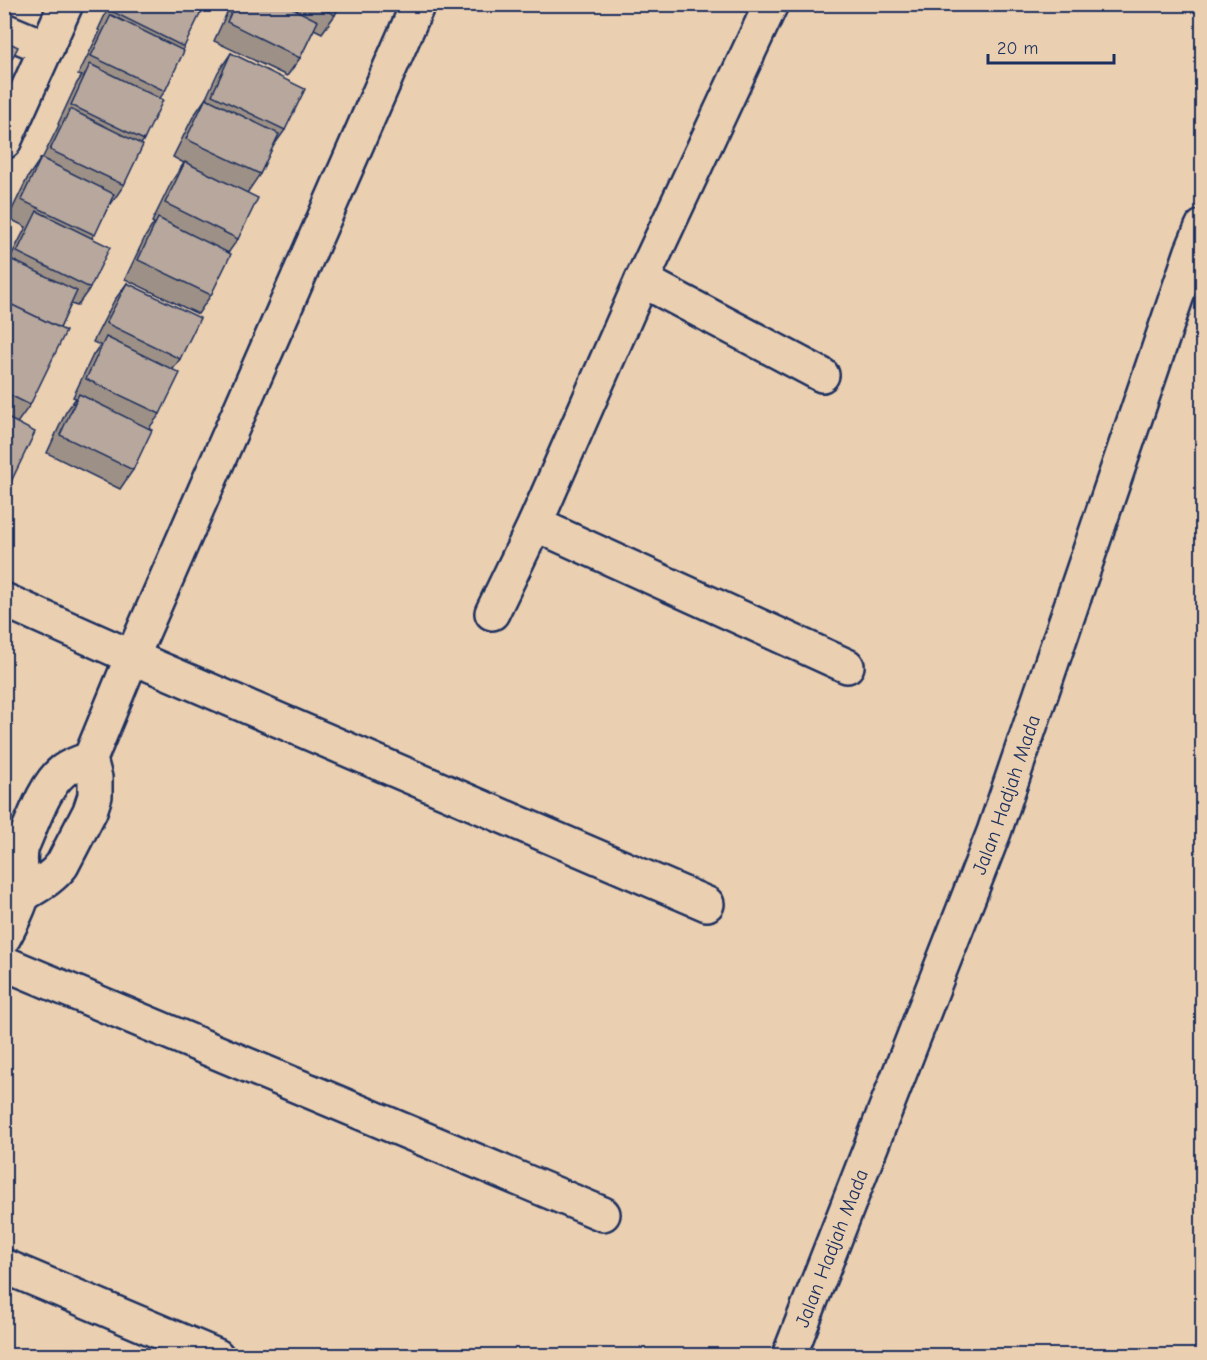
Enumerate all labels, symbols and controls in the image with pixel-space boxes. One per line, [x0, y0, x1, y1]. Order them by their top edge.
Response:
scale bar [988, 27, 1114, 65]
text: 20 m [997, 38, 1038, 59]
street label: Jalan Hadjah Mada [968, 712, 1045, 878]
street label: Jalan Hadjah Mada [790, 1166, 873, 1331]

